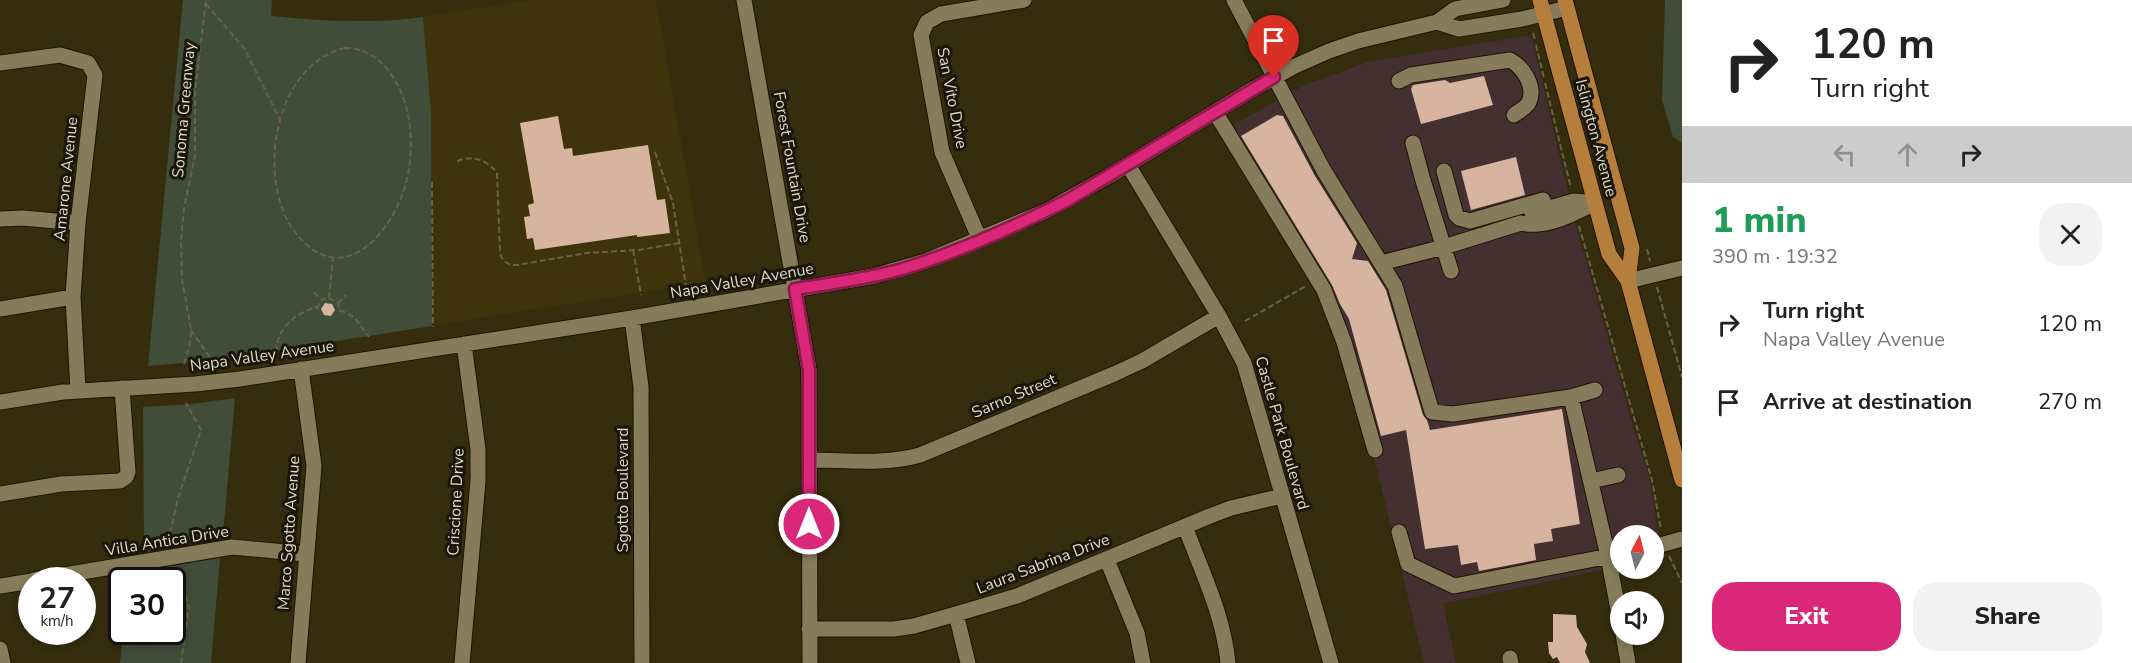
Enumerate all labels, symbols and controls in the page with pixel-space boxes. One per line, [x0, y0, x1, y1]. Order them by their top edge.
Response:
pin [1248, 15, 1299, 77]
text: 120 m [1811, 16, 1935, 73]
icon: arrive [1257, 24, 1290, 57]
icon: right [1712, 24, 1790, 102]
street label: Sonoma Greenway [167, 40, 201, 179]
street label: San Vito Drive [931, 45, 973, 151]
text: Turn right [1811, 70, 1929, 107]
street label: Islington Avenue [1570, 77, 1622, 199]
street label: Forest Fountain Drive [768, 90, 816, 244]
street label: Amarone Avenue [49, 116, 83, 242]
icon: left [1828, 138, 1861, 171]
icon: ahead [1891, 138, 1924, 171]
icon: right [1954, 138, 1987, 171]
text: 1 min [1712, 196, 1807, 245]
button: close [2039, 203, 2102, 266]
text: 390 m · 19:32 [1712, 243, 1838, 270]
street label: Napa Valley Avenue [668, 258, 816, 304]
text: Turn right [1763, 296, 1864, 326]
icon: right [1712, 308, 1745, 341]
text: 120 m [2038, 309, 2102, 339]
text: Napa Valley Avenue [1763, 326, 1945, 353]
street label: Napa Valley Avenue [188, 335, 336, 377]
street label: Castle Park Boulevard [1250, 354, 1314, 512]
street label: Sarno Street [968, 368, 1060, 424]
icon: arrive [1712, 386, 1745, 419]
text: Arrive at destination [1763, 387, 1972, 417]
text: 270 m [2038, 387, 2102, 417]
street label: Sgotto Boulevard [612, 427, 634, 553]
street label: Criscione Drive [442, 448, 470, 556]
street label: Marco Sgotto Avenue [273, 455, 305, 611]
position arrow [777, 492, 841, 556]
street label: Villa Antica Drive [103, 520, 230, 562]
north arrow [1610, 525, 1664, 579]
map controls [1610, 525, 1664, 645]
street label: Laura Sabrina Drive [973, 528, 1113, 600]
speed limit sign: 30 [108, 567, 186, 645]
text: 27 [39, 578, 75, 619]
button: Exit [1712, 582, 1901, 651]
button: Share [1913, 582, 2102, 651]
button: sound [1610, 591, 1664, 645]
text: km/h [40, 611, 74, 631]

